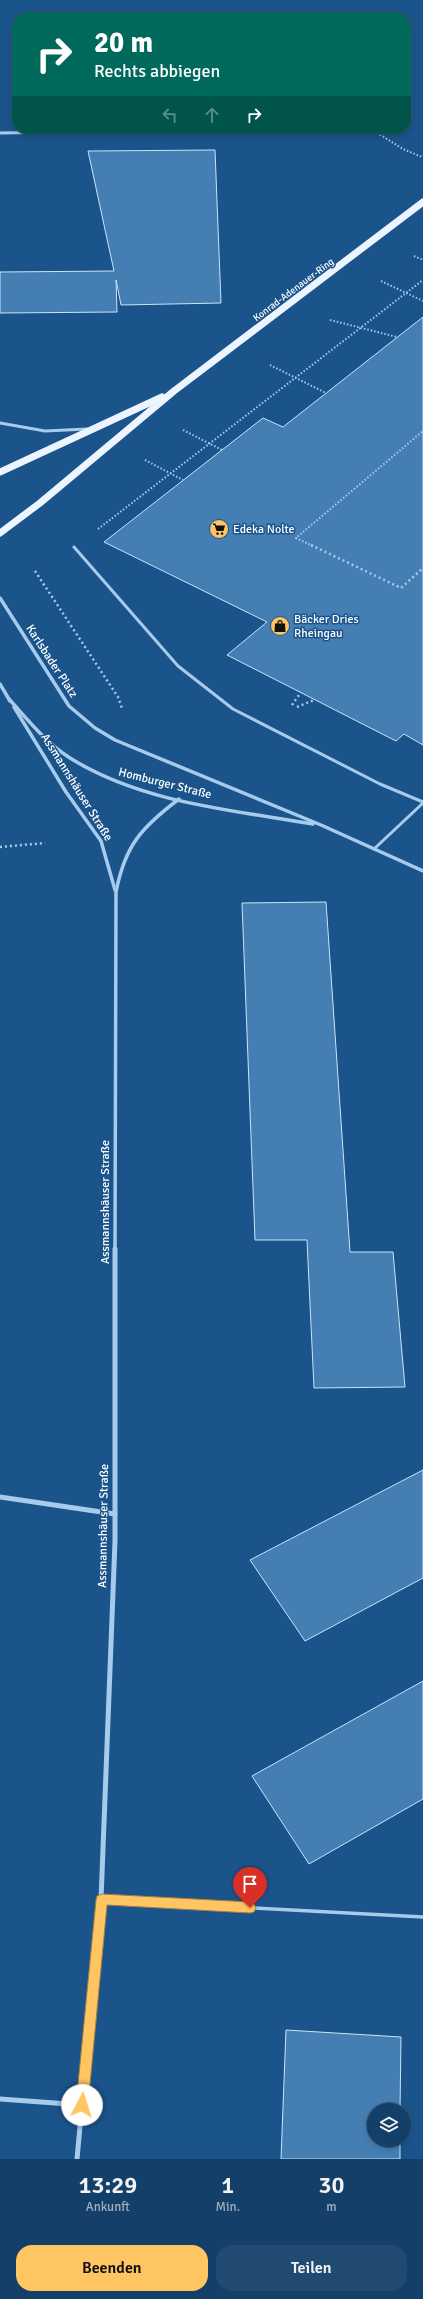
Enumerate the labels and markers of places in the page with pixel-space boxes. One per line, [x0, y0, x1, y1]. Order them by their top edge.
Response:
supermarket icon: Edeka Nolte [208, 518, 230, 540]
place label: Edeka Nolte [233, 522, 295, 537]
place label: Bäcker Dries Rheingau [294, 612, 359, 641]
shop icon: Bäcker Dries Rheingau [269, 615, 291, 637]
pin [233, 1867, 267, 1908]

